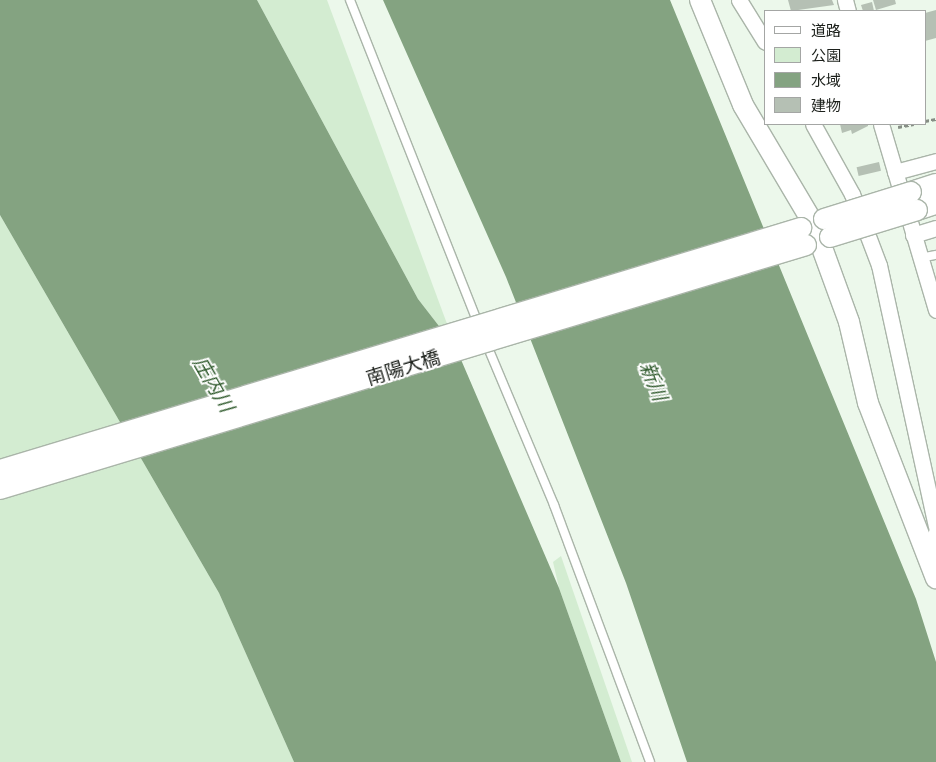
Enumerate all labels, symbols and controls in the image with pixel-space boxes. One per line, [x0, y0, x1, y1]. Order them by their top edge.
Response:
legend [764, 10, 926, 125]
text: 道路 [811, 21, 841, 39]
text: 公園 [811, 46, 841, 64]
text: 水域 [811, 71, 841, 89]
text: 建物 [811, 96, 841, 114]
street label: 南陽大橋 [363, 345, 443, 389]
water label: 庄内川 [189, 352, 239, 416]
water label: 新川 [635, 358, 673, 404]

